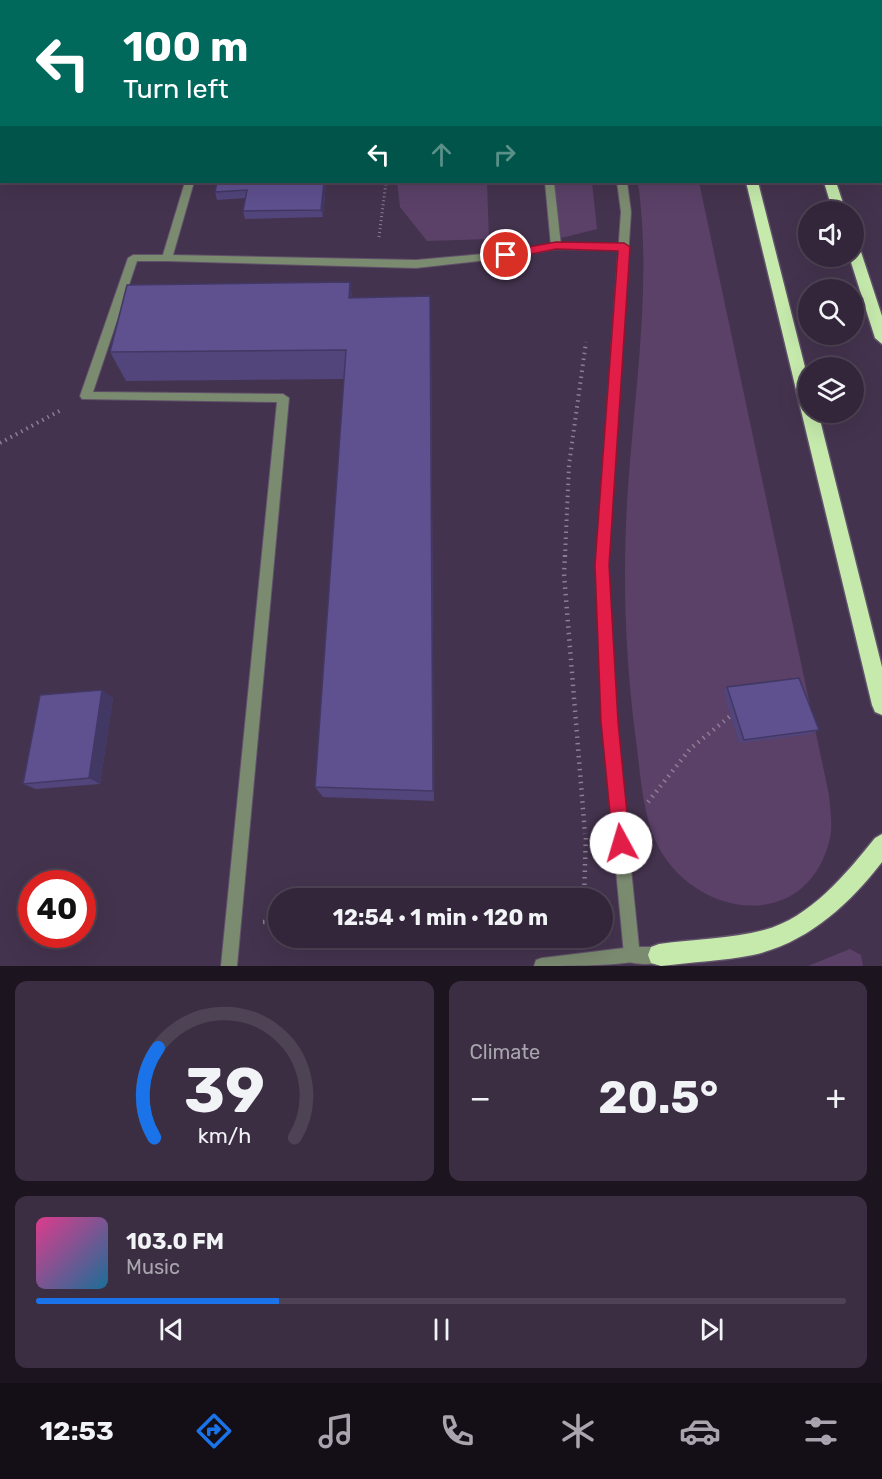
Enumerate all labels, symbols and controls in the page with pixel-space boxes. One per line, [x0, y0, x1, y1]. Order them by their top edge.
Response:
text: 100 m [123, 22, 248, 72]
icon: left [24, 24, 102, 102]
text: Turn left [123, 73, 228, 105]
icon: left [362, 138, 395, 171]
icon: ahead [425, 138, 458, 171]
icon: right [488, 138, 521, 171]
map controls [798, 201, 864, 423]
button: sound [798, 201, 864, 267]
pin [480, 229, 531, 280]
icon: arrive [489, 238, 522, 271]
button: search [798, 279, 864, 345]
button: layers [798, 357, 864, 423]
position arrow [589, 811, 653, 875]
speed limit sign: 40 [18, 870, 96, 948]
text: 12:54 · 1 min · 120 m [333, 904, 548, 931]
text: Climate [470, 1040, 540, 1064]
text: 39 [184, 1054, 265, 1128]
text: 20.5° [598, 1071, 718, 1124]
text: − [470, 1078, 491, 1117]
text: + [825, 1078, 846, 1117]
text: km/h [197, 1123, 251, 1148]
text: 103.0 FM [126, 1228, 224, 1255]
text: Music [126, 1255, 180, 1279]
icon: previous [155, 1313, 188, 1346]
icon: pause [425, 1313, 458, 1346]
icon: next [695, 1313, 728, 1346]
icon: directions [193, 1410, 235, 1452]
icon: music [315, 1410, 357, 1452]
icon: phone [436, 1410, 478, 1452]
icon: climate [557, 1410, 599, 1452]
icon: car [679, 1410, 721, 1452]
icon: filters [800, 1410, 842, 1452]
text: 12:53 [40, 1415, 114, 1447]

